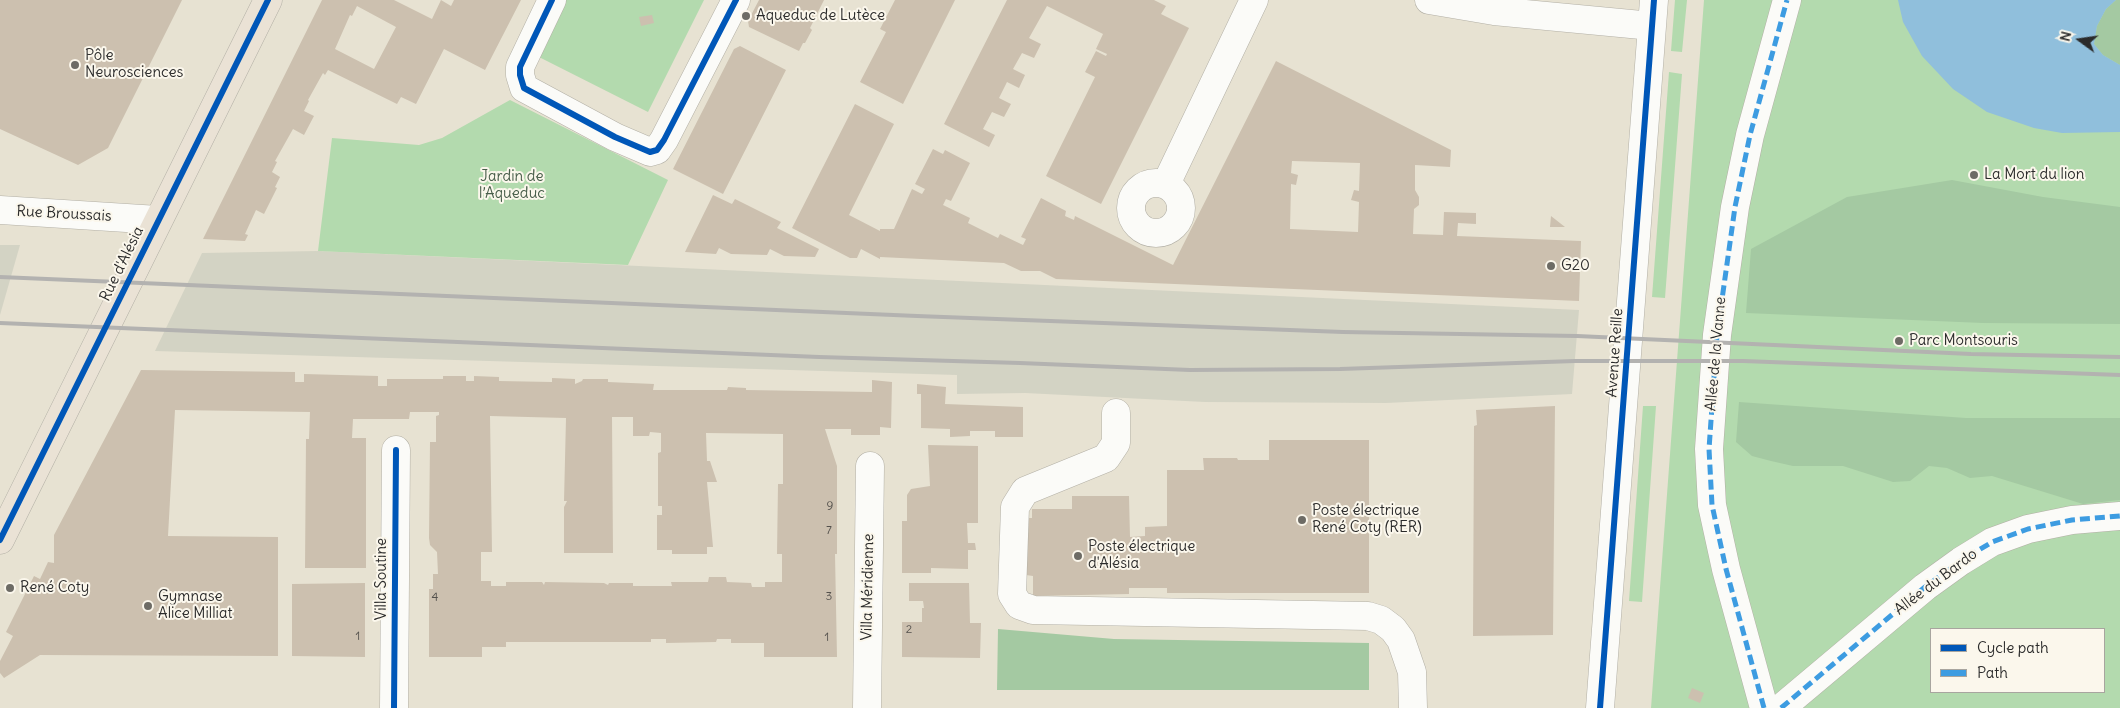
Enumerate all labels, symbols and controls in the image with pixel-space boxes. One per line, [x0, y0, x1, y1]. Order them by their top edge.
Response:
place label: Aqueduc de Lutèce [756, 7, 885, 25]
marker: Aqueduc de Lutèce [740, 10, 752, 22]
north arrow [2055, 15, 2105, 65]
text: N [2056, 29, 2075, 43]
place label: Pôle Neurosciences [85, 47, 183, 82]
marker: Pôle Neurosciences [69, 59, 81, 71]
place label: La Mort du lion [1984, 166, 2084, 184]
park label: Jardin de l’Aqueduc [479, 168, 545, 203]
marker: La Mort du lion [1968, 169, 1980, 181]
street label: Rue Broussais [16, 203, 112, 225]
street label: Rue d'Alésia [96, 224, 148, 304]
place label: G20 [1561, 257, 1590, 275]
marker: G20 [1545, 260, 1557, 272]
street label: Allée de la Vanne [1702, 296, 1730, 412]
street label: Avenue Reille [1603, 308, 1627, 398]
place label: Parc Montsouris [1909, 332, 2018, 350]
marker: Parc Montsouris [1893, 335, 1905, 347]
house number: 9 [827, 500, 833, 514]
place label: Poste électrique René Coty (RER) [1312, 502, 1422, 537]
marker: Poste électrique René Coty (RER) [1296, 514, 1308, 526]
house number: 7 [826, 524, 832, 538]
street label: Villa Méridienne [858, 533, 878, 641]
street label: Villa Soutine [373, 538, 391, 620]
place label: Poste électrique d'Alésia [1088, 538, 1195, 573]
street label: Allée du Bardo [1891, 545, 1981, 619]
marker: Poste électrique d'Alésia [1072, 550, 1084, 562]
place label: René Coty [20, 579, 89, 597]
marker: René Coty [4, 582, 16, 594]
place label: Gymnase Alice Milliat [158, 588, 233, 623]
house number: 3 [826, 590, 832, 604]
house number: 4 [432, 591, 438, 605]
marker: Gymnase Alice Milliat [142, 600, 154, 612]
house number: 2 [906, 623, 912, 637]
legend [1930, 628, 2105, 693]
house number: 1 [356, 630, 360, 644]
house number: 1 [825, 631, 829, 645]
text: Cycle path [1977, 638, 2049, 657]
text: Path [1977, 663, 2008, 682]

